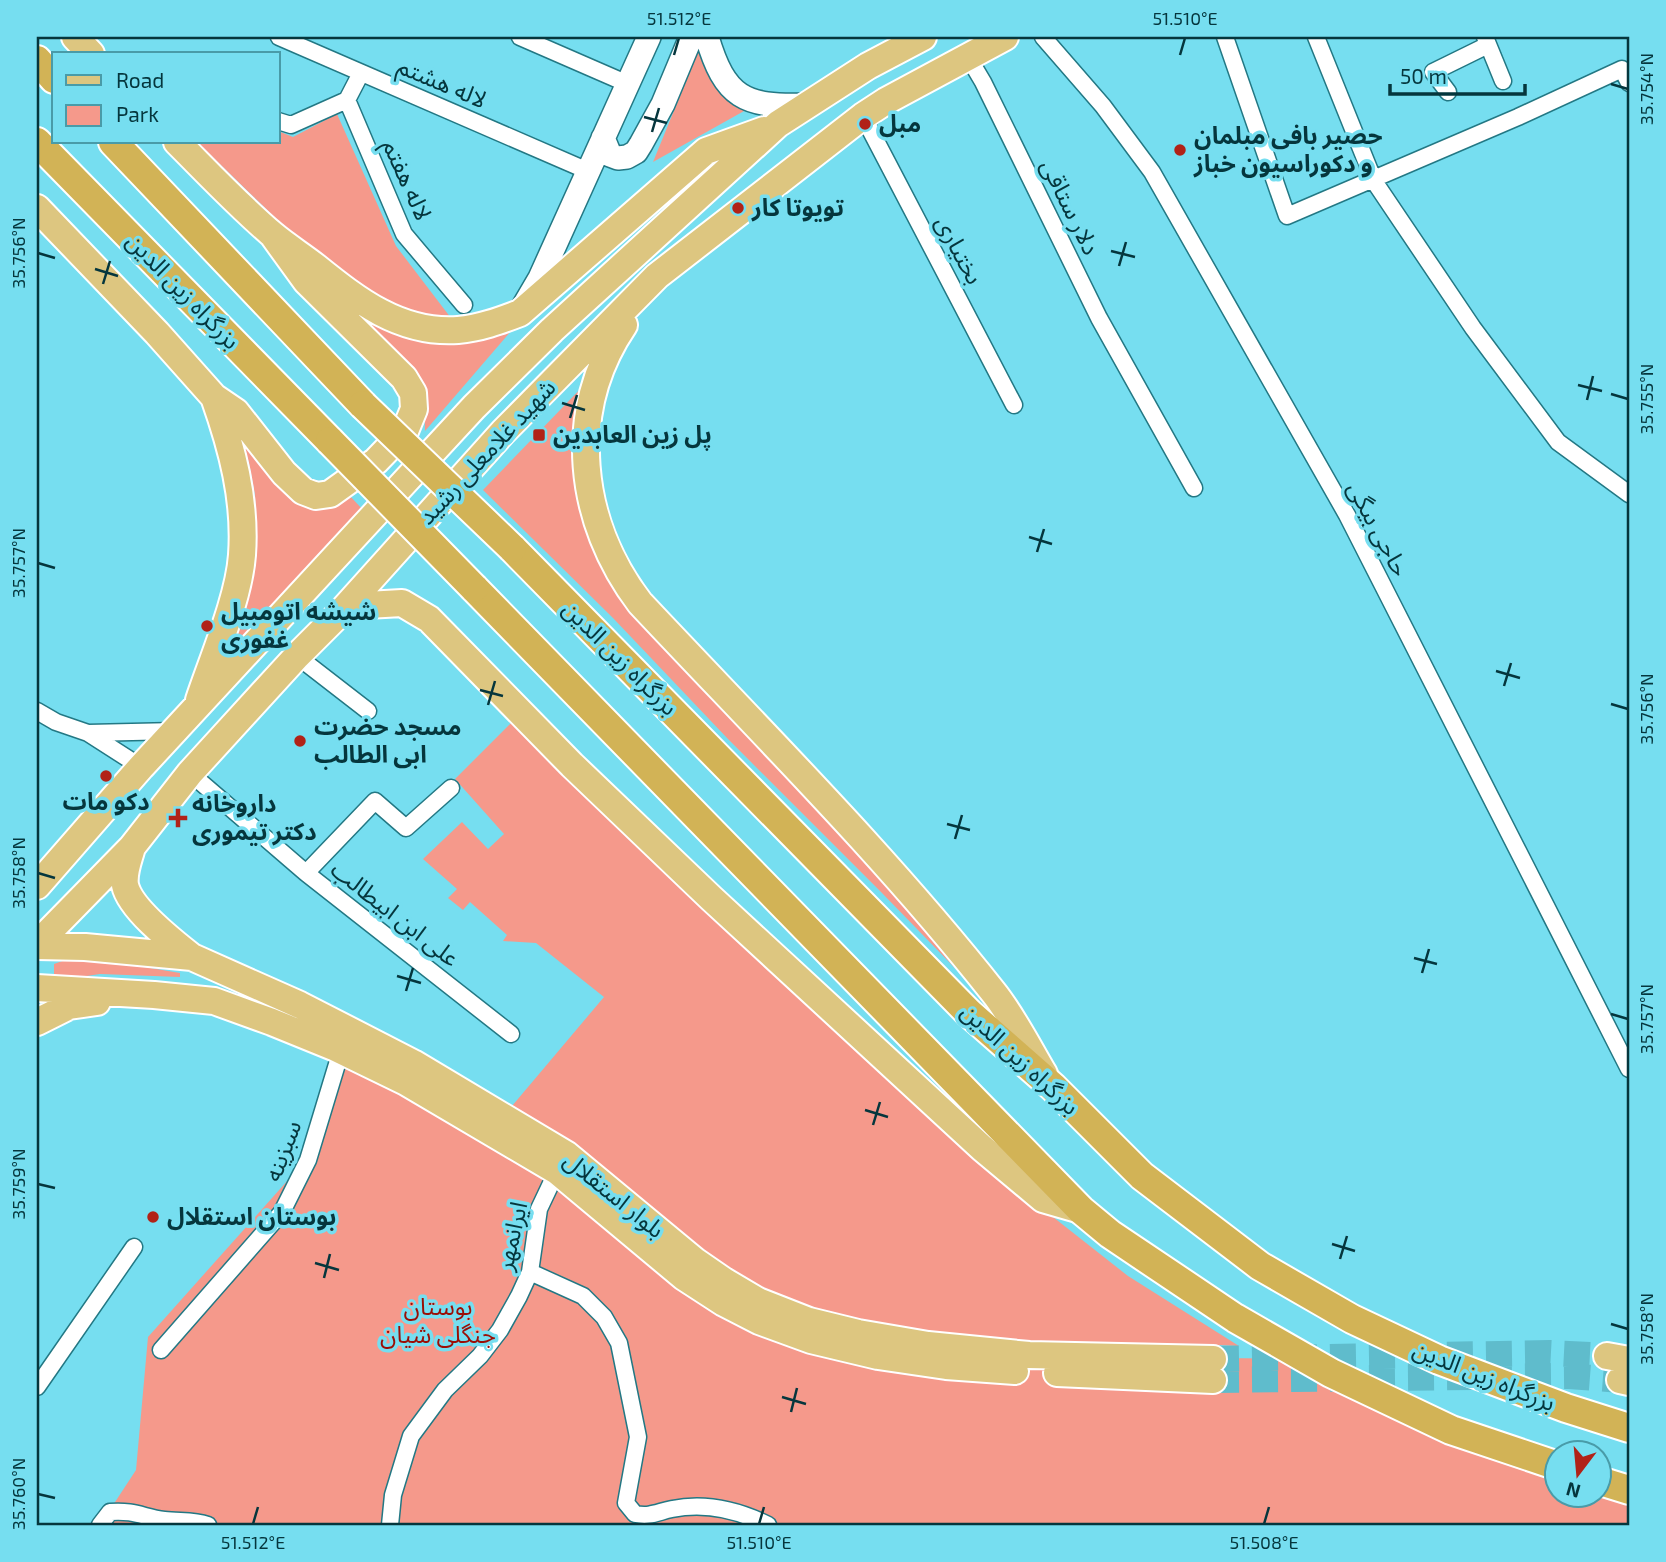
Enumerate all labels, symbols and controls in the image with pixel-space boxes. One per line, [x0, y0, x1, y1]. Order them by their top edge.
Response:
text: 51.512°E [647, 7, 711, 29]
text: 51.510°E [1152, 7, 1218, 29]
street label: لاله هشتم [392, 50, 491, 117]
legend [52, 52, 280, 144]
scale bar [1390, 52, 1524, 96]
text: 35.754°N [1635, 53, 1657, 125]
text: 50 m [1400, 63, 1447, 88]
text: Road [116, 67, 164, 92]
text: Park [116, 101, 159, 126]
place label: مبل [879, 108, 921, 138]
marker: مبل [857, 116, 873, 132]
place label: حصیر بافی مبلمان و دکوراسیون خباز [1193, 120, 1383, 178]
street label: لاله هفتم [374, 135, 439, 226]
marker: حصیر بافی مبلمان و دکوراسیون خباز [1172, 142, 1188, 158]
street label: دلار ستاقی [1035, 154, 1107, 259]
place label: تویوتا کار [751, 192, 845, 222]
marker: تویوتا کار [730, 200, 746, 216]
street label: بختیاری [929, 210, 990, 289]
text: 35.756°N [7, 217, 29, 289]
street label: بزرگراه زین الدین [121, 226, 247, 355]
text: 35.755°N [1635, 364, 1657, 434]
street label: شهید غلامعلی رشید [411, 372, 562, 530]
place label: پل زین العابدین [553, 419, 712, 451]
marker: پل زین العابدین [531, 427, 547, 443]
street label: حاجی بیگی [1342, 476, 1416, 581]
text: 35.757°N [7, 528, 29, 598]
street label: بزرگراه زین الدین [557, 593, 685, 721]
place label: شیشه اتومبیل غفوری [221, 596, 376, 654]
marker: شیشه اتومبیل غفوری [199, 618, 215, 634]
text: 35.756°N [1635, 673, 1657, 745]
place label: مسجد حضرت ابی الطالب [314, 711, 462, 770]
marker: مسجد حضرت ابی الطالب [292, 733, 308, 749]
marker: دکو مات [98, 768, 114, 784]
place label: دکو مات [62, 786, 150, 816]
place label: داروخانه دکتر تیموری [192, 788, 317, 846]
marker: داروخانه دکتر تیموری [170, 810, 186, 826]
text: 35.758°N [7, 837, 29, 909]
street label: علی ابن ابیطالب [326, 854, 466, 972]
text: 35.757°N [1635, 984, 1657, 1054]
street label: بزرگراه زین الدین [955, 996, 1086, 1121]
street label: سبزینه [257, 1116, 307, 1185]
street label: بلوار استقلال [558, 1144, 671, 1244]
text: 35.759°N [7, 1148, 29, 1220]
street label: ایرانمهر [488, 1199, 533, 1274]
place label: بوستان استقلال [167, 1201, 336, 1231]
marker: بوستان استقلال [145, 1209, 161, 1225]
park label: بوستان جنگلی شیان [380, 1291, 496, 1349]
text: 35.758°N [1635, 1293, 1657, 1365]
street label: بزرگراه زین الدین [1409, 1333, 1560, 1417]
north arrow [1544, 1440, 1614, 1510]
text: 35.760°N [7, 1458, 29, 1530]
text: N [1563, 1478, 1583, 1504]
text: 51.512°E [221, 1531, 285, 1553]
text: 51.510°E [726, 1531, 792, 1553]
text: 51.508°E [1230, 1531, 1298, 1553]

